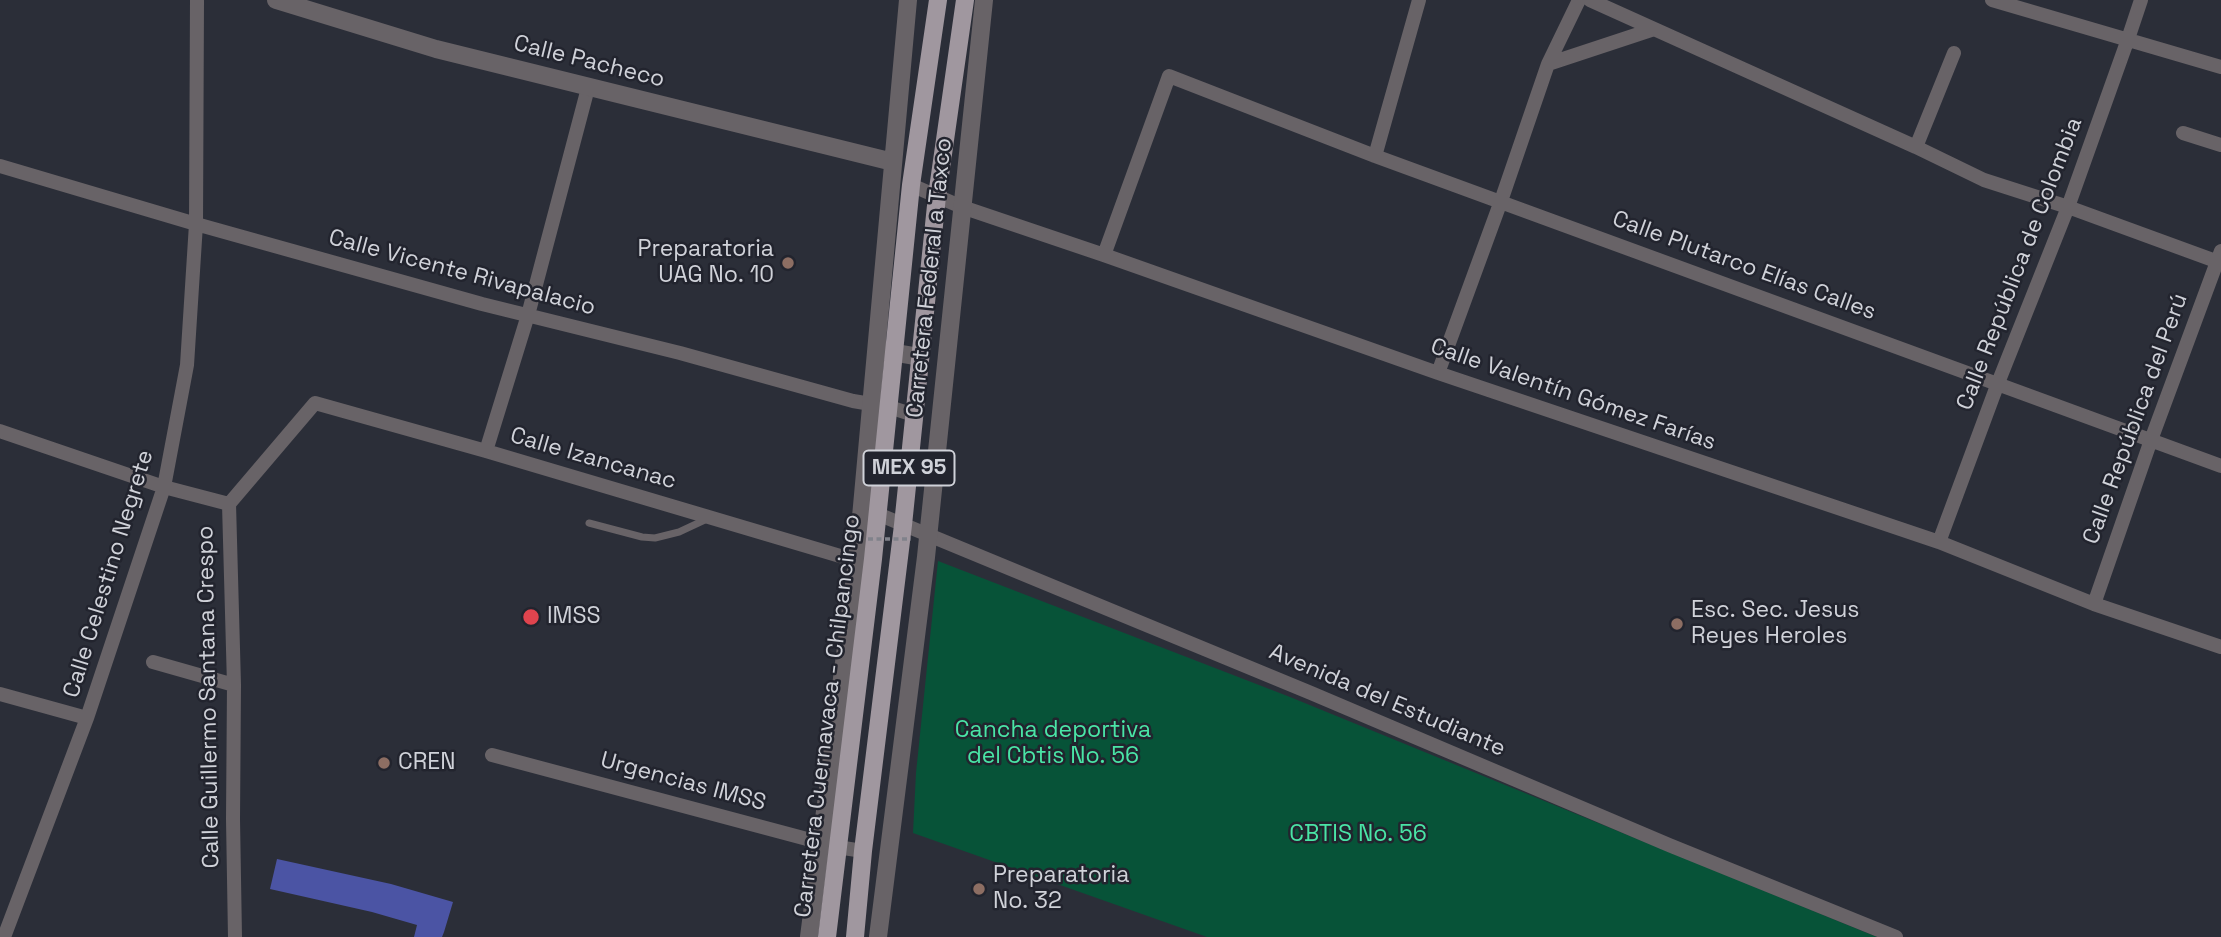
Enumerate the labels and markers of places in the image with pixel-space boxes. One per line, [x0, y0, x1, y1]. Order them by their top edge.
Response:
place label: Preparatoria UAG No. 10 [638, 236, 774, 290]
marker: Preparatoria UAG No. 10 [780, 255, 796, 271]
place label: Esc. Sec. Jesus Reyes Heroles [1691, 597, 1859, 651]
place label: IMSS [547, 603, 601, 631]
marker: IMSS [521, 607, 541, 627]
marker: Esc. Sec. Jesus Reyes Heroles [1669, 616, 1685, 632]
place label: CREN [398, 749, 455, 777]
marker: CREN [376, 755, 392, 771]
place label: Preparatoria No. 32 [993, 862, 1129, 916]
marker: Preparatoria No. 32 [971, 881, 987, 897]

